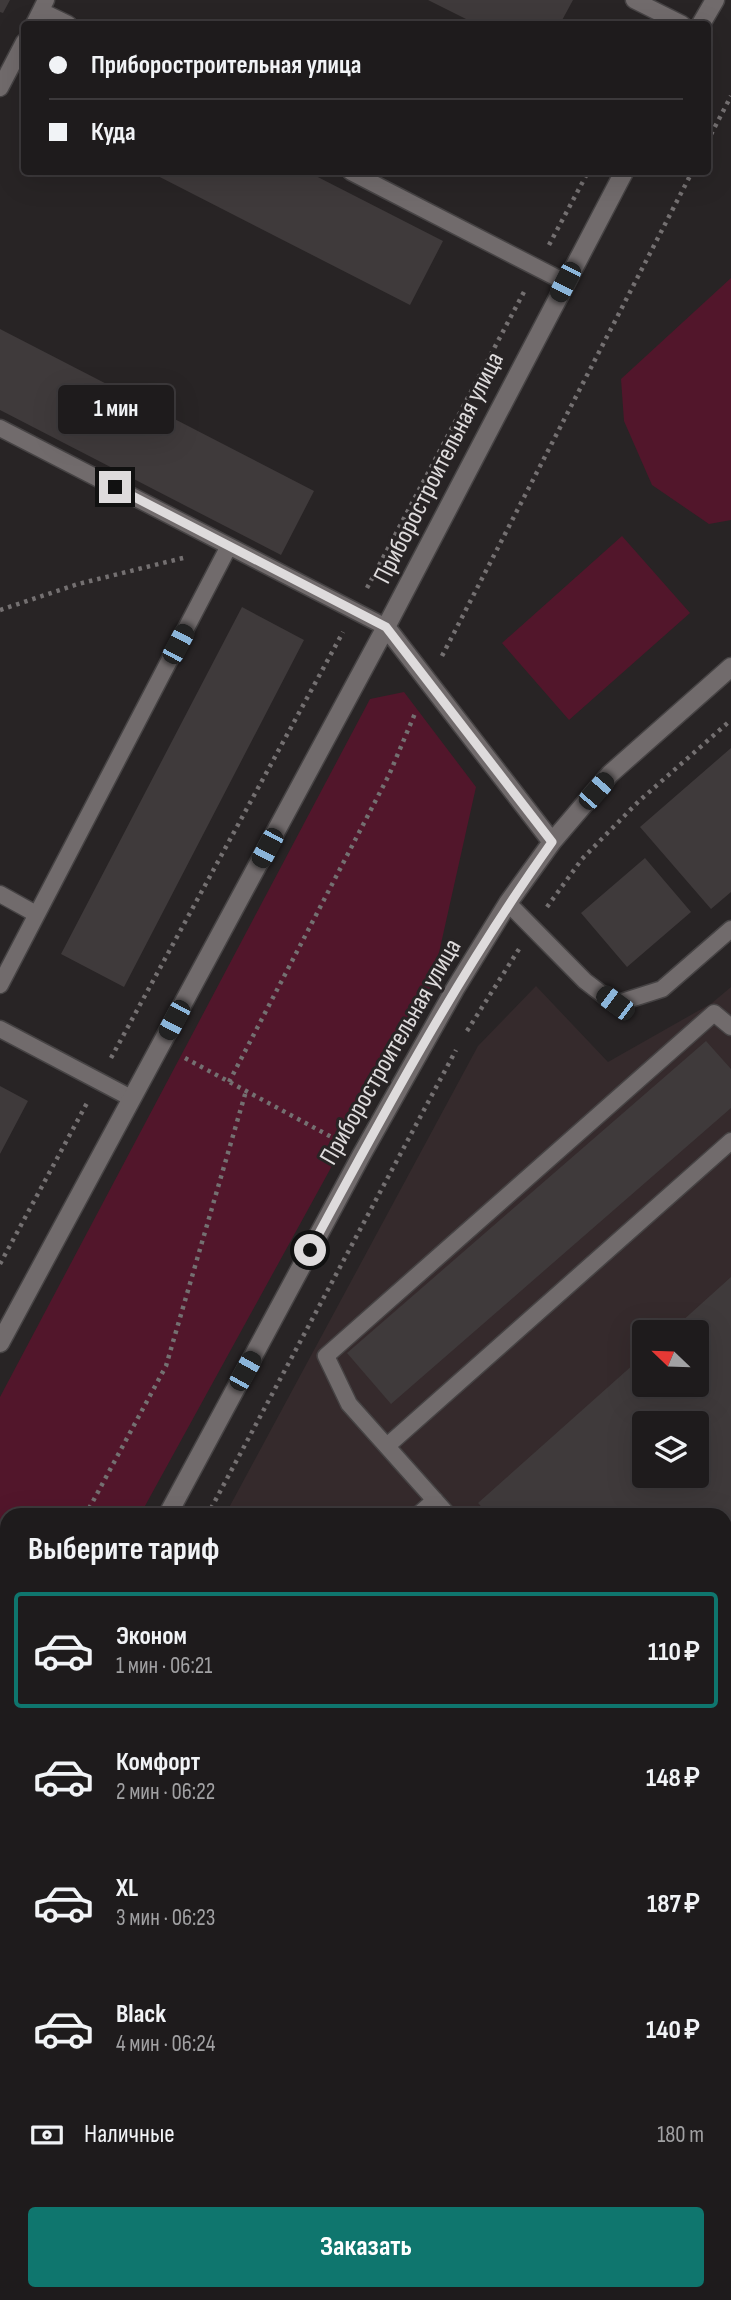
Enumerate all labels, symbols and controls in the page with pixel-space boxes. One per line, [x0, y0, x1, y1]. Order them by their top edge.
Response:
text: Приборостроительная улица [91, 50, 361, 81]
text: Куда [91, 117, 136, 148]
car [547, 259, 584, 305]
street label: Приборостроительная улица [367, 347, 511, 589]
callout: 1 мин [57, 386, 173, 434]
text: 1 мин [94, 395, 138, 423]
route end [99, 471, 131, 503]
car [159, 621, 198, 667]
car [575, 768, 618, 814]
car [248, 825, 287, 871]
street label: Приборостроительная улица [314, 934, 468, 1170]
car [592, 982, 639, 1024]
car [155, 997, 194, 1043]
route start [294, 1234, 326, 1266]
north arrow [632, 1320, 709, 1396]
map controls [632, 1320, 709, 1488]
car [226, 1348, 265, 1394]
button: layers [632, 1411, 709, 1488]
text: Выберите тариф [28, 1530, 219, 1569]
icon: car [32, 1619, 95, 1682]
text: Эконом [116, 1621, 187, 1652]
text: 110 ₽ [648, 1637, 700, 1668]
text: 1 мин · 06:21 [116, 1652, 212, 1680]
icon: car [32, 1745, 95, 1808]
text: Комфорт [116, 1747, 200, 1778]
text: 148 ₽ [646, 1763, 700, 1794]
text: 2 мин · 06:22 [116, 1778, 215, 1806]
icon: car [32, 1871, 95, 1934]
text: XL [116, 1873, 138, 1904]
text: 187 ₽ [647, 1889, 700, 1920]
text: 3 мин · 06:23 [116, 1904, 215, 1932]
icon: car [32, 1997, 95, 2060]
text: Black [116, 1999, 166, 2030]
text: 140 ₽ [646, 2015, 700, 2046]
text: 4 мин · 06:24 [116, 2030, 215, 2058]
icon: cash [28, 2116, 66, 2154]
text: Наличные [84, 2119, 175, 2150]
text: 180 m [657, 2121, 704, 2149]
button: Заказать [28, 2207, 704, 2287]

